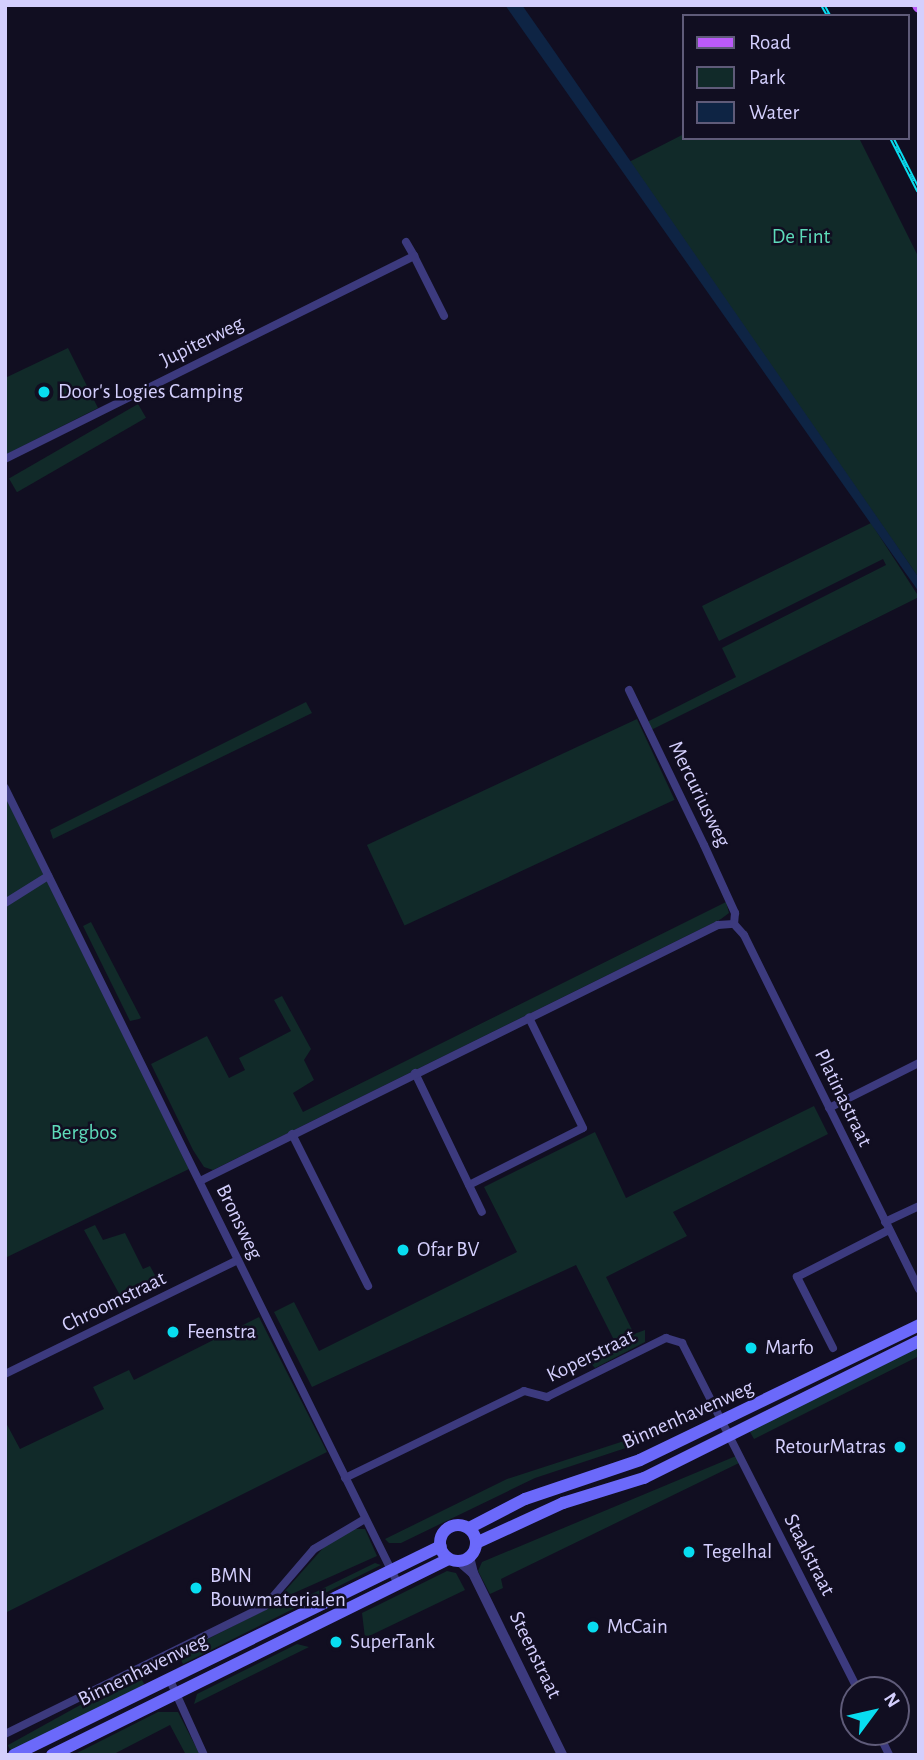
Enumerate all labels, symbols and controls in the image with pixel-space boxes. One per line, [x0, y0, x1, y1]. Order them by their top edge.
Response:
legend [682, 14, 910, 140]
text: Road [749, 32, 791, 53]
text: Park [749, 67, 785, 88]
text: Water [749, 102, 799, 123]
park label: De Fint [772, 224, 830, 250]
street label: Jupiterweg [156, 311, 248, 373]
place label: Door's Logies Camping [58, 379, 243, 405]
marker: Door's Logies Camping [36, 384, 52, 400]
street label: Mercuriusweg [662, 737, 736, 851]
street label: Platinastraat [809, 1045, 877, 1151]
park label: Bergbos [51, 1120, 117, 1146]
street label: Bronsweg [210, 1180, 268, 1264]
place label: Ofar BV [417, 1237, 479, 1263]
marker: Ofar BV [395, 1242, 411, 1258]
street label: Chroomstraat [58, 1266, 170, 1338]
place label: Feenstra [187, 1319, 256, 1345]
marker: Feenstra [165, 1324, 181, 1340]
street label: Koperstraat [543, 1324, 639, 1388]
place label: Marfo [765, 1335, 814, 1361]
marker: Marfo [743, 1340, 759, 1356]
street label: Binnenhavenweg [618, 1375, 758, 1455]
place label: RetourMatras [775, 1434, 886, 1460]
marker: RetourMatras [892, 1439, 908, 1455]
street label: Staalstraat [778, 1510, 840, 1600]
place label: Tegelhal [703, 1539, 772, 1565]
marker: Tegelhal [681, 1544, 697, 1560]
place label: BMN Bouwmaterialen [210, 1563, 346, 1613]
marker: BMN Bouwmaterialen [188, 1580, 204, 1596]
street label: Steenstraat [503, 1607, 567, 1703]
place label: McCain [607, 1614, 668, 1640]
marker: McCain [585, 1619, 601, 1635]
street label: Binnenhavenweg [74, 1628, 212, 1712]
place label: SuperTank [350, 1629, 435, 1655]
marker: SuperTank [328, 1634, 344, 1650]
north arrow [840, 1676, 910, 1746]
text: N [880, 1690, 903, 1711]

